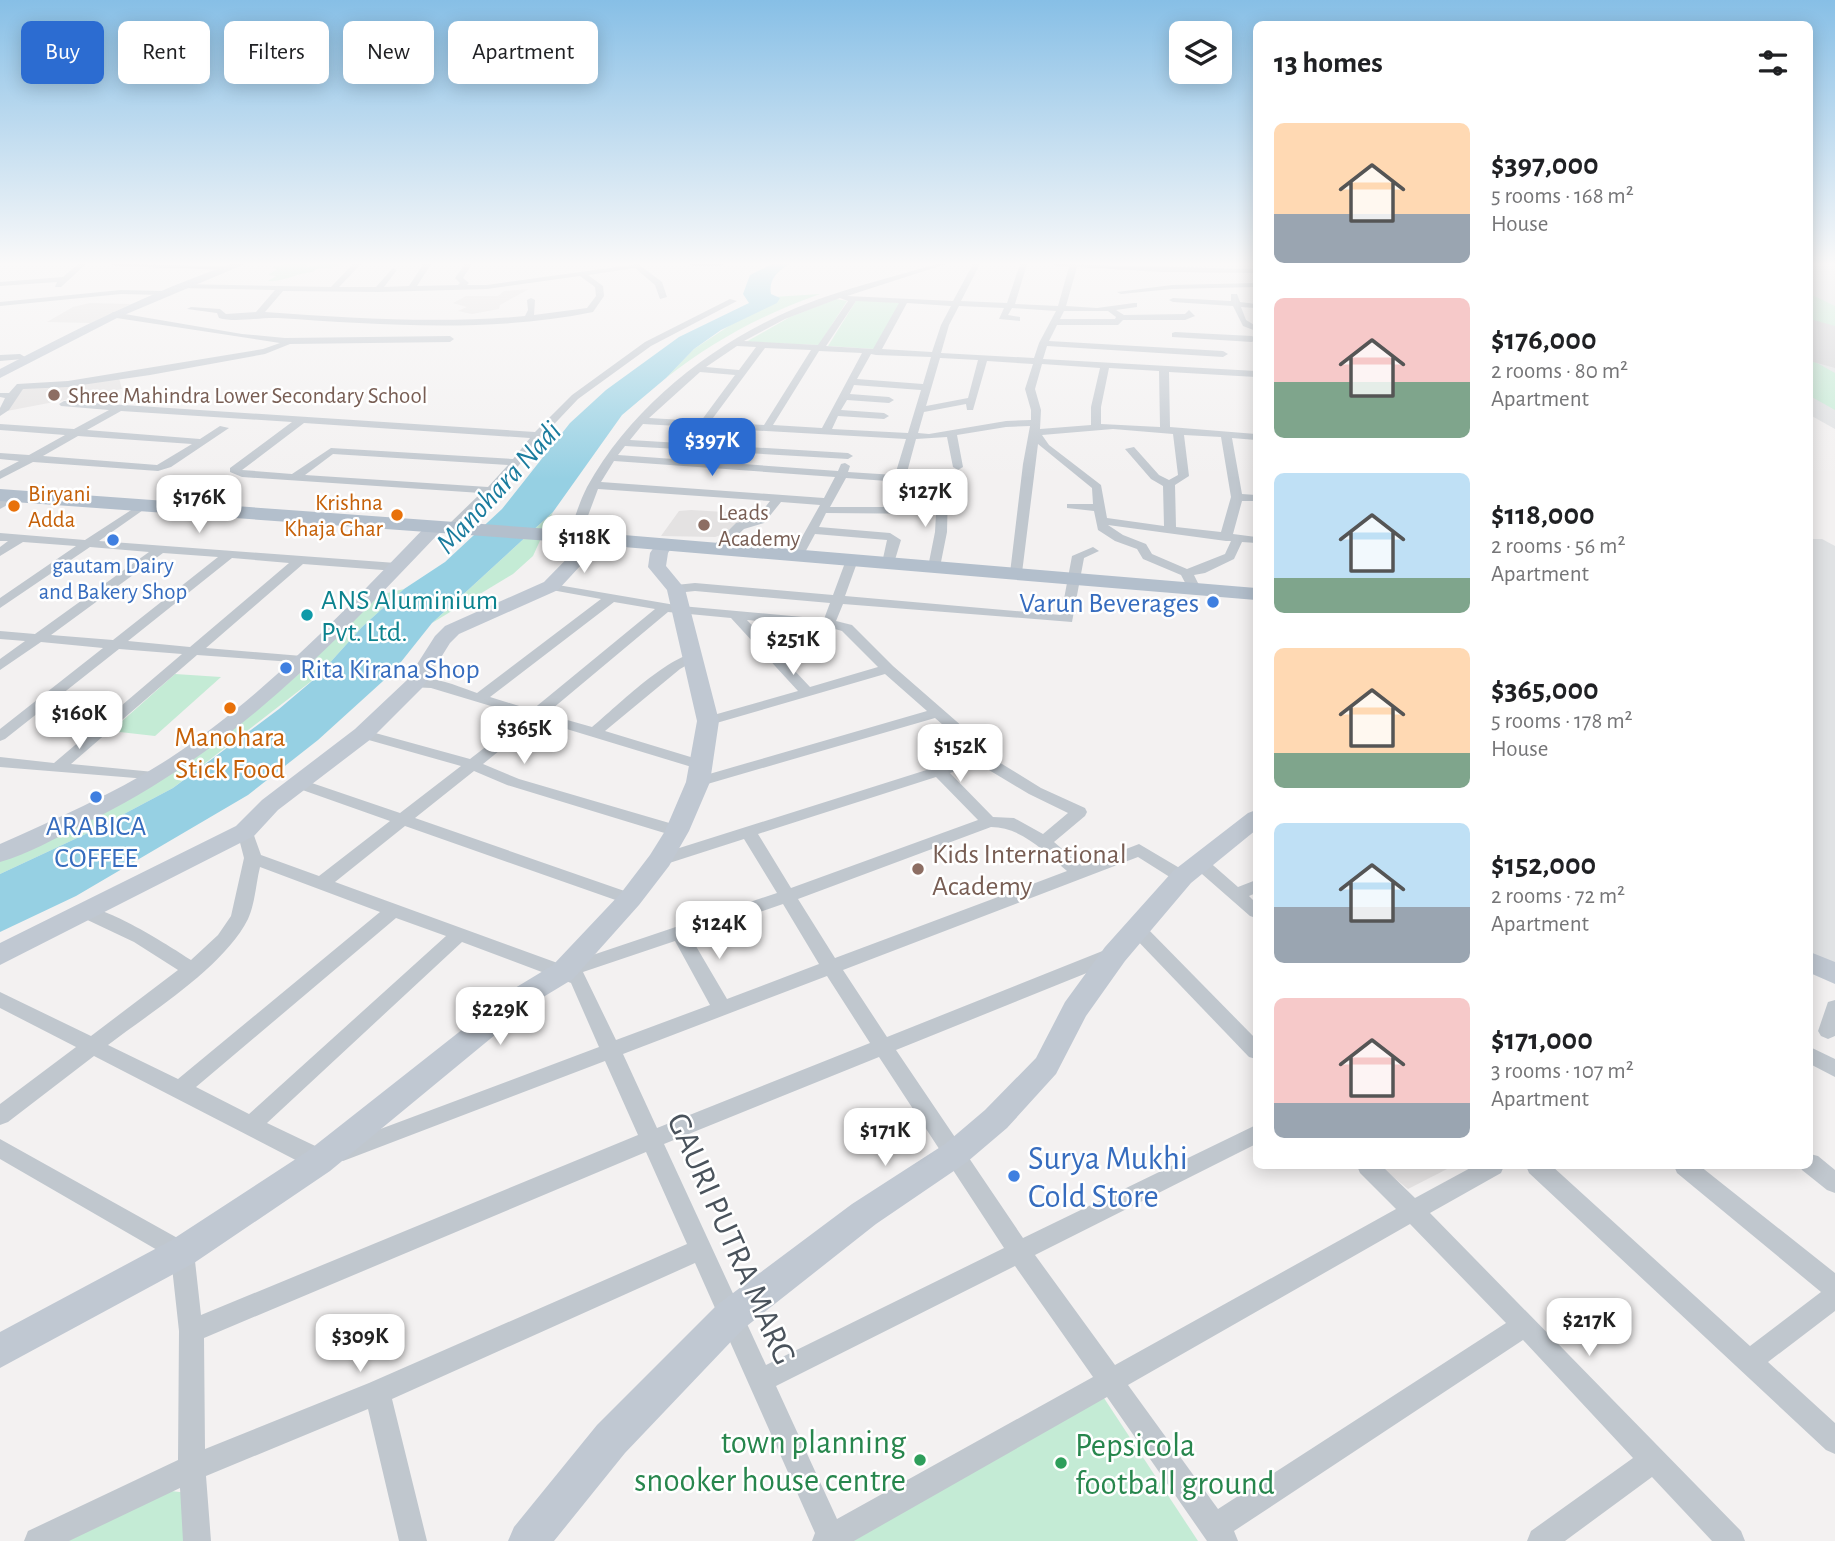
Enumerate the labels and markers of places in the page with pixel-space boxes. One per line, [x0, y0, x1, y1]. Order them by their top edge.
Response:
place label: Shree Mahindra Lower Secondary School [68, 385, 427, 408]
marker: Shree Mahindra Lower Secondary School [46, 387, 62, 403]
pin: $397K [663, 419, 761, 478]
pin: $127K [876, 470, 974, 529]
pin: $176K [150, 476, 248, 535]
place label: Biryani Adda [28, 483, 91, 532]
place label: Krishna Khaja Ghar [284, 492, 384, 541]
marker: Biryani Adda [6, 498, 22, 514]
place label: Leads Academy [718, 502, 801, 551]
marker: Krishna Khaja Ghar [389, 507, 405, 523]
pin: $118K [535, 516, 633, 575]
marker: Leads Academy [696, 517, 712, 533]
marker: gautam Dairy and Bakery Shop [105, 532, 121, 548]
place label: gautam Dairy and Bakery Shop [39, 555, 187, 604]
place label: ANS Aluminium Pvt. Ltd. [321, 587, 498, 647]
place label: Varun Beverages [1019, 590, 1199, 618]
marker: Varun Beverages [1205, 594, 1221, 610]
marker: ANS Aluminium Pvt. Ltd. [299, 607, 315, 623]
pin: $251K [744, 618, 842, 677]
place label: Rita Kirana Shop [300, 656, 480, 684]
marker: Rita Kirana Shop [278, 660, 294, 676]
pin: $160K [30, 692, 128, 751]
marker: Manohara Stick Food [222, 700, 238, 716]
pin: $365K [475, 706, 573, 766]
place label: Manohara Stick Food [174, 724, 286, 784]
pin: $152K [911, 724, 1009, 784]
marker: ARABICA COFFEE [88, 789, 104, 805]
place label: ARABICA COFFEE [46, 813, 146, 873]
place label: Kids International Academy [932, 841, 1127, 901]
marker: Kids International Academy [910, 861, 926, 877]
pin: $124K [670, 902, 768, 961]
pin: $229K [451, 988, 549, 1047]
pin: $171K [836, 1108, 934, 1168]
place label: Surya Mukhi Cold Store [1028, 1143, 1188, 1214]
marker: Surya Mukhi Cold Store [1006, 1168, 1022, 1184]
pin: $217K [1540, 1298, 1638, 1358]
pin: $309K [311, 1314, 409, 1374]
place label: town planning snooker house centre [634, 1427, 906, 1498]
place label: Pepsicola football ground [1075, 1430, 1275, 1501]
marker: town planning snooker house centre [912, 1452, 928, 1468]
marker: Pepsicola football ground [1053, 1455, 1069, 1471]

